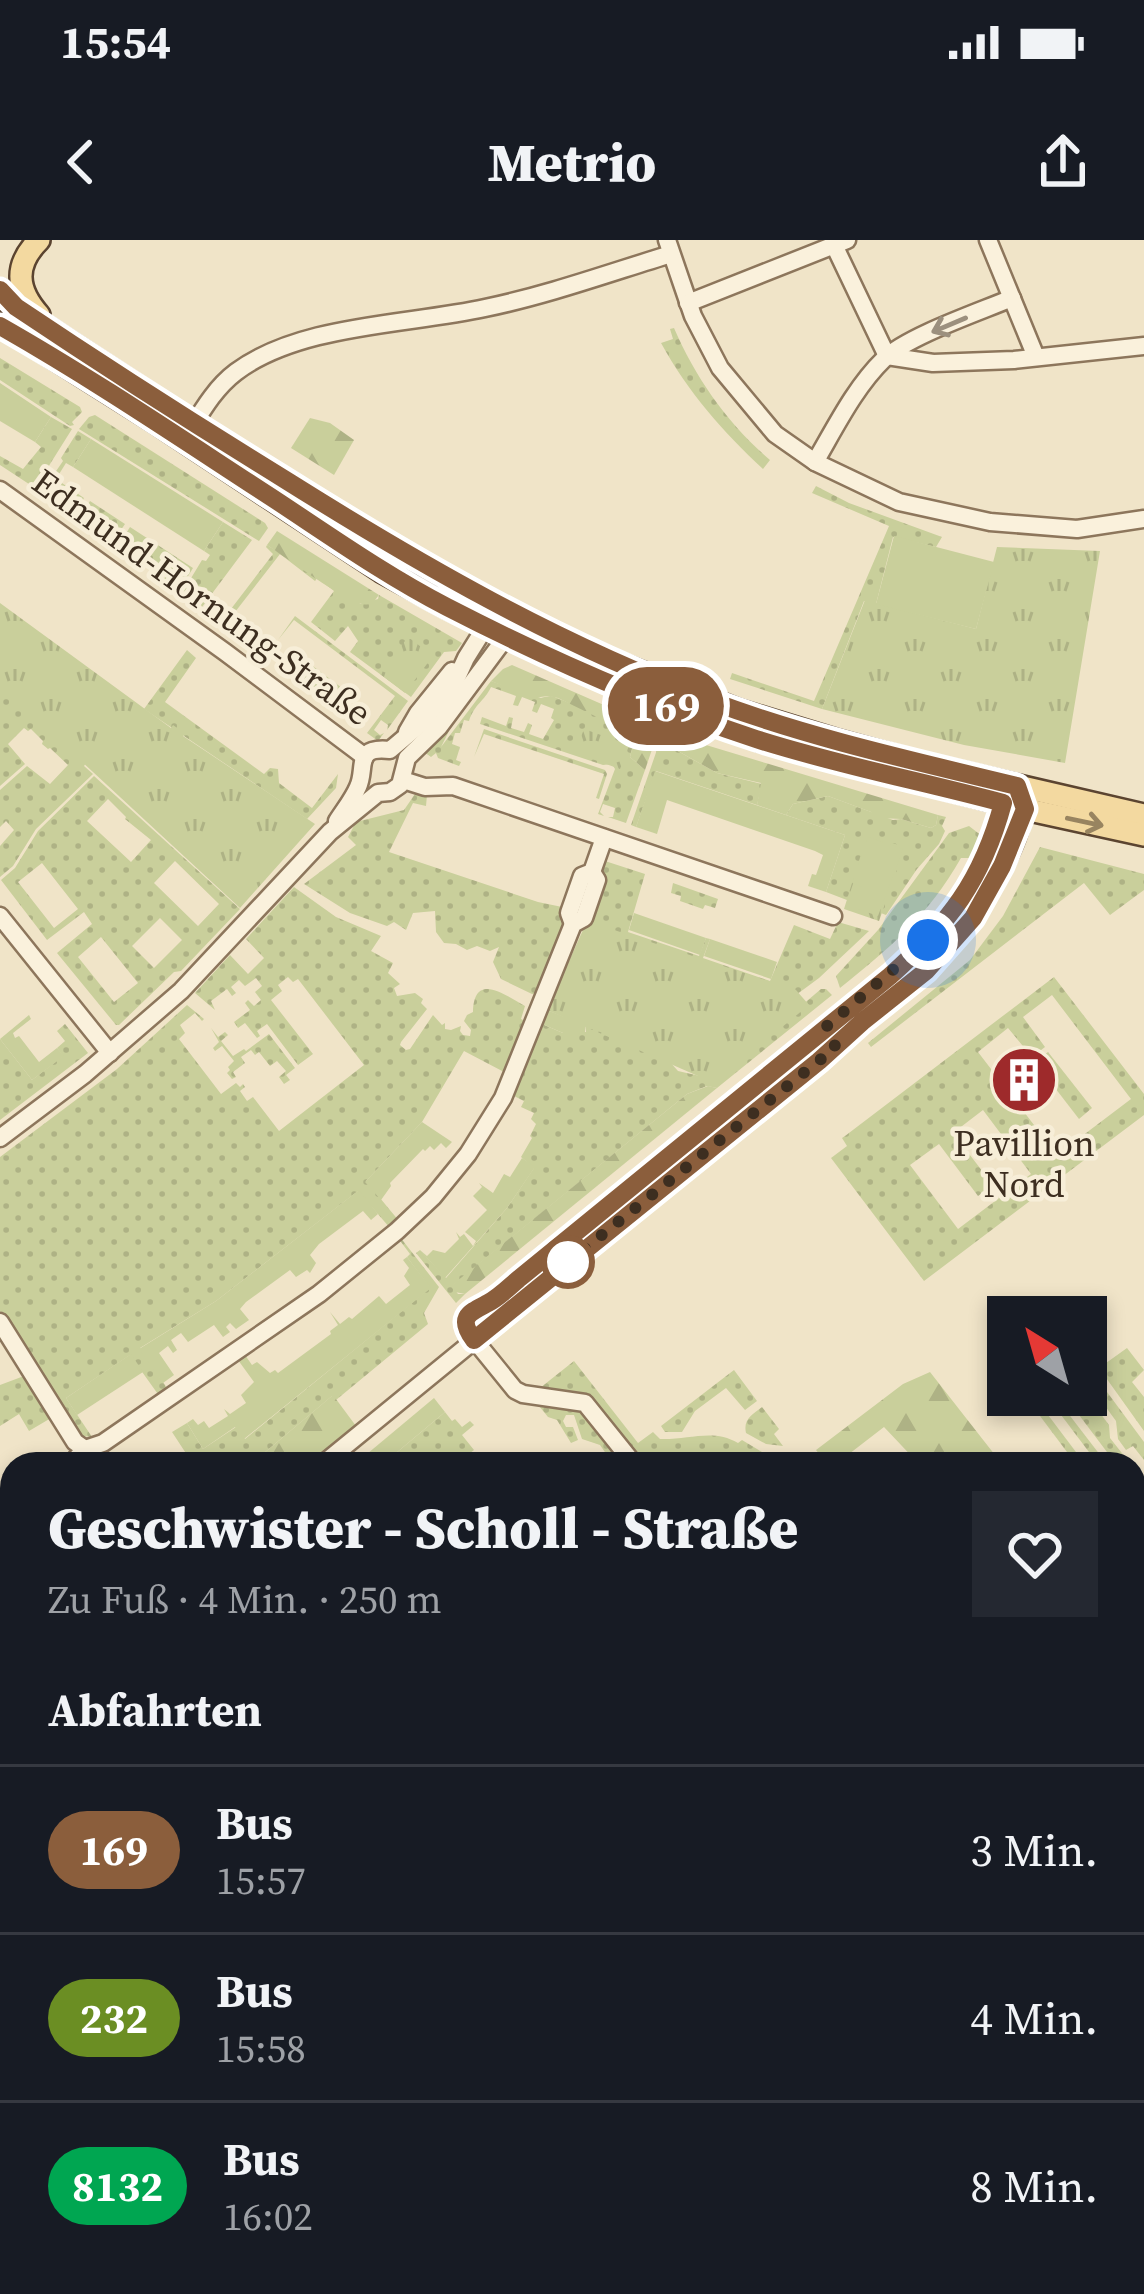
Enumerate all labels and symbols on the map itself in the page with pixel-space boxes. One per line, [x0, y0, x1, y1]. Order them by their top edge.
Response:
one-way arrow [931, 316, 967, 338]
street label: Edmund-Hornung-Straße [22, 457, 382, 737]
line badge: 169 [597, 667, 735, 745]
one-way arrow [1064, 812, 1103, 834]
your location [898, 910, 958, 970]
building icon: Pavillion Nord [989, 1045, 1059, 1115]
place label: Pavillion Nord [953, 1119, 1095, 1209]
unlabelled marker [543, 1237, 593, 1287]
north arrow [987, 1296, 1107, 1416]

